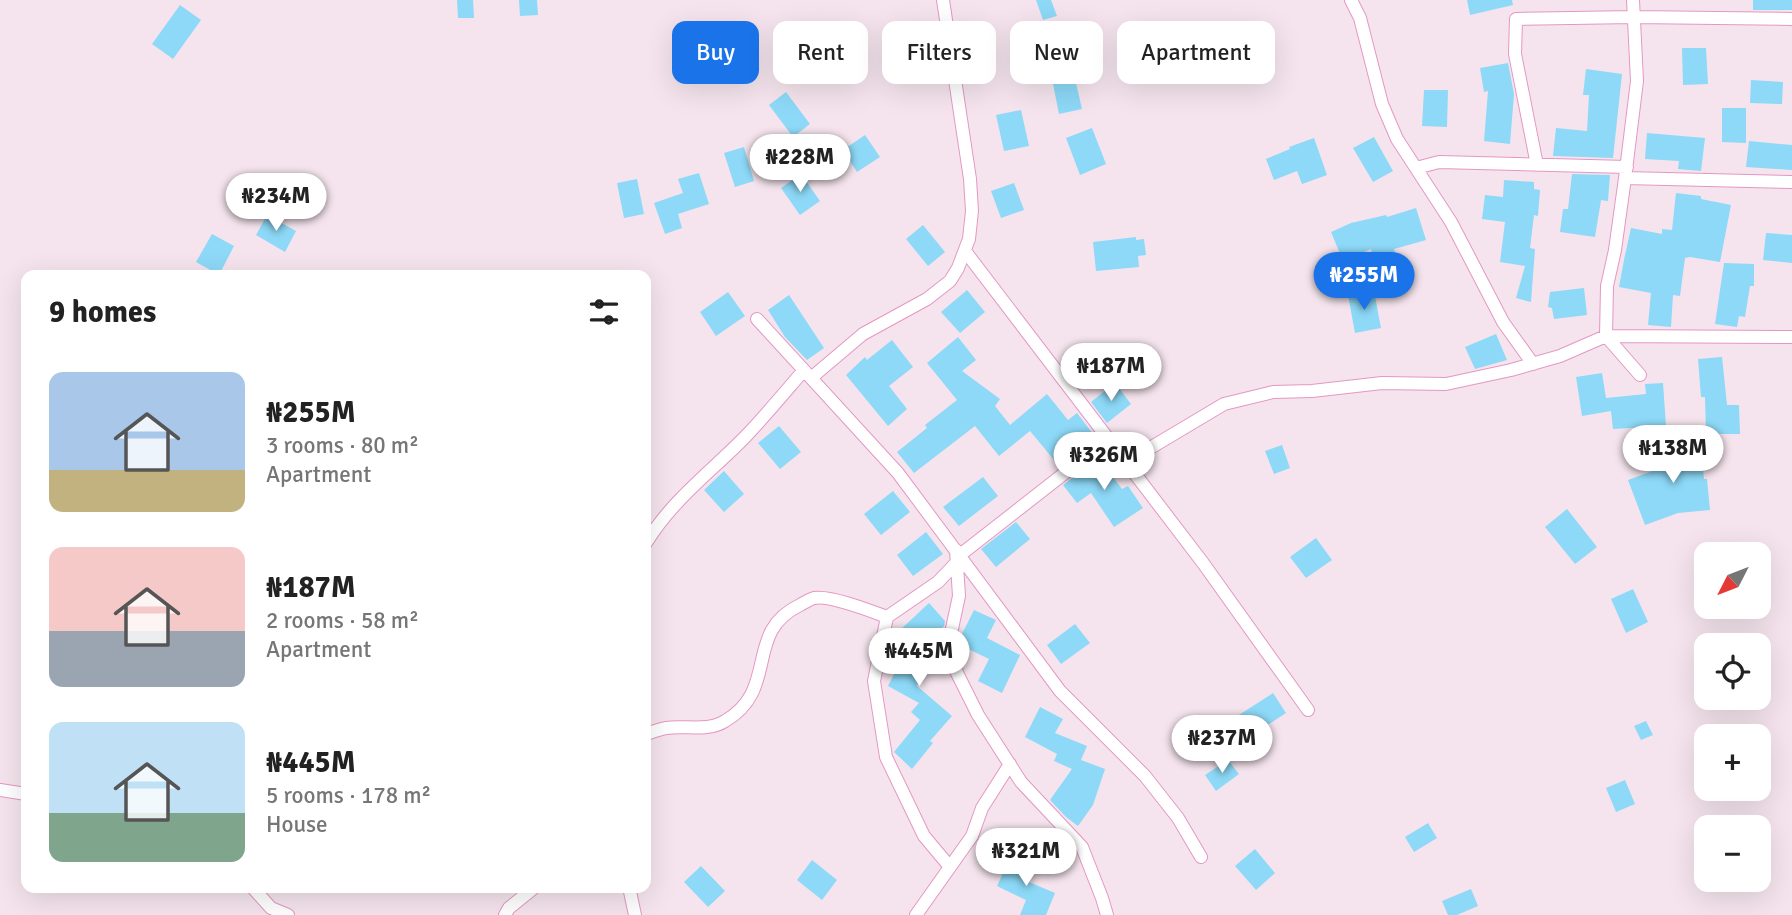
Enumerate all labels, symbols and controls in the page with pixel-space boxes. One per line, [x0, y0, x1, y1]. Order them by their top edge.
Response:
chip: Buy [672, 21, 759, 84]
chip: Rent [773, 21, 868, 84]
chip: Filters [882, 21, 996, 84]
chip: New [1010, 21, 1103, 84]
chip: Apartment [1117, 21, 1275, 84]
pin: ₦228M [751, 134, 849, 194]
text: ₦228M [766, 142, 834, 171]
pin: ₦234M [227, 174, 325, 233]
text: ₦234M [242, 181, 310, 210]
pin: ₦255M [1315, 252, 1413, 312]
text: ₦255M [1330, 260, 1398, 289]
icon: filters [585, 293, 623, 331]
text: 9 homes [49, 294, 156, 331]
pin: ₦187M [1062, 344, 1160, 403]
text: ₦187M [1077, 351, 1145, 380]
text: ₦255M [266, 394, 356, 431]
icon: home [105, 400, 189, 484]
pin: ₦138M [1624, 426, 1722, 485]
text: 3 rooms · 80 m² [266, 431, 419, 460]
pin: ₦326M [1055, 433, 1153, 492]
text: ₦138M [1639, 433, 1707, 462]
text: ₦326M [1070, 440, 1138, 469]
text: Apartment [266, 460, 371, 489]
north arrow [1694, 542, 1771, 620]
map controls [1694, 542, 1771, 892]
text: ₦187M [266, 569, 356, 606]
icon: home [105, 575, 189, 659]
text: 2 rooms · 58 m² [266, 606, 419, 635]
pin: ₦445M [870, 628, 968, 688]
button: locate [1694, 633, 1771, 710]
text: Apartment [266, 635, 371, 664]
text: ₦445M [885, 636, 953, 665]
pin: ₦237M [1173, 716, 1271, 775]
text: ₦237M [1188, 723, 1256, 752]
button: + [1694, 724, 1771, 801]
text: ₦445M [266, 744, 356, 781]
icon: home [105, 750, 189, 834]
text: 5 rooms · 178 m² [266, 781, 431, 810]
text: House [266, 810, 328, 839]
button: − [1694, 815, 1771, 892]
pin: ₦321M [977, 828, 1075, 888]
text: ₦321M [992, 836, 1060, 865]

